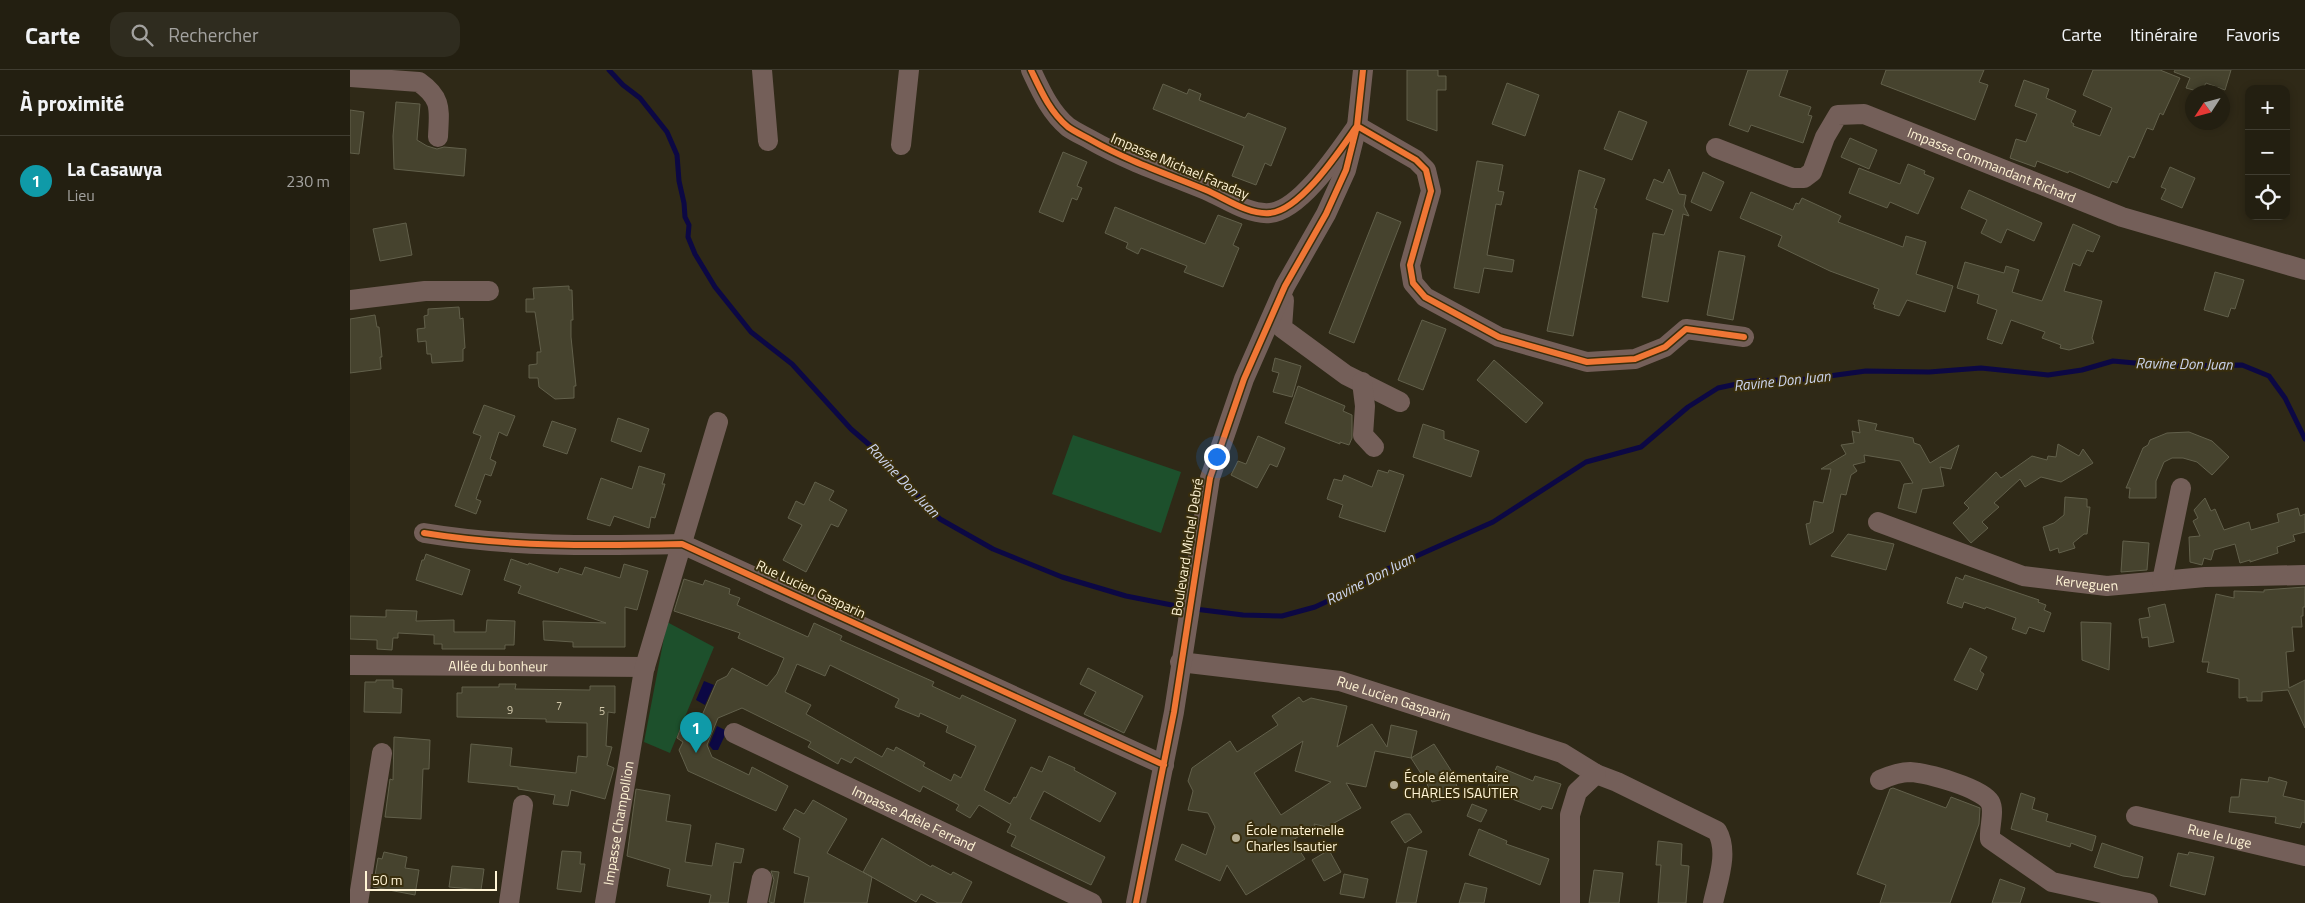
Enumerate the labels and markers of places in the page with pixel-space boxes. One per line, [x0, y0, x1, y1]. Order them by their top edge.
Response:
pin: 1 [680, 712, 712, 753]
place label: École élémentaire CHARLES ISAUTIER [1404, 766, 1518, 803]
marker: École élémentaire CHARLES ISAUTIER [1388, 779, 1400, 791]
place label: École maternelle Charles Isautier [1246, 819, 1344, 856]
marker: École maternelle Charles Isautier [1230, 832, 1242, 844]

